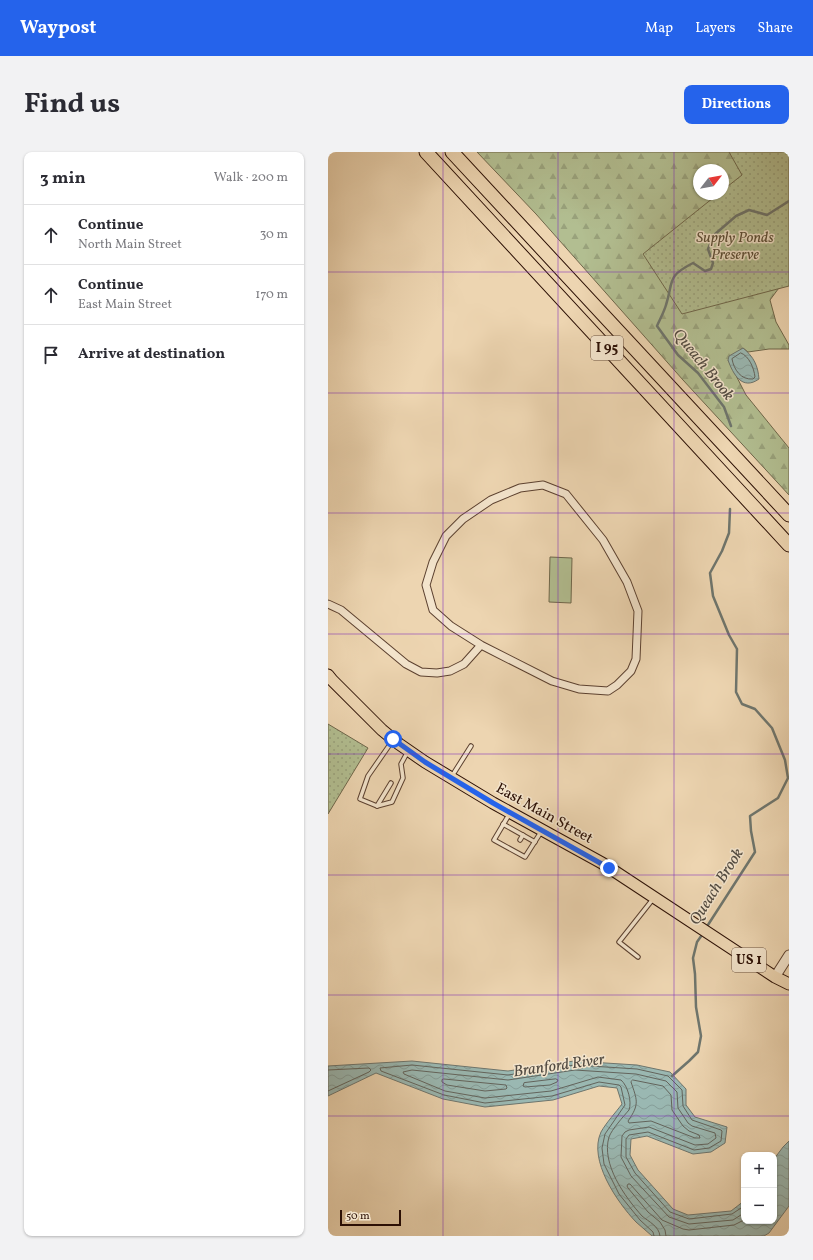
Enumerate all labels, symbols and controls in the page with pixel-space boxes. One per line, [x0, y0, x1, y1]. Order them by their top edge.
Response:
text: Waypost [20, 15, 96, 41]
text: Map [645, 19, 673, 38]
text: Layers [695, 19, 735, 38]
text: Share [757, 19, 793, 38]
text: Find us [24, 85, 120, 124]
button: Directions [684, 85, 789, 124]
north arrow [693, 164, 729, 200]
text: 3 min [40, 167, 86, 190]
text: Walk · 200 m [214, 169, 288, 187]
text: Continue [78, 215, 143, 236]
icon: ahead [40, 224, 62, 246]
text: 30 m [260, 226, 288, 244]
park label: Supply Ponds Preserve [696, 228, 774, 266]
text: North Main Street [78, 236, 182, 254]
text: Continue [78, 275, 143, 296]
icon: ahead [40, 284, 62, 306]
text: 170 m [255, 286, 288, 304]
text: East Main Street [78, 296, 172, 314]
water label: Queach Brook [667, 324, 739, 406]
road number: I 95 [591, 336, 623, 360]
icon: arrive [40, 344, 62, 366]
text: Arrive at destination [78, 344, 225, 365]
route start [384, 730, 402, 748]
street label: East Main Street [492, 779, 596, 849]
water label: Queach Brook [685, 844, 750, 930]
route end [600, 859, 618, 877]
road number: US 1 [732, 948, 766, 972]
water label: Branford River [512, 1049, 607, 1083]
map controls [741, 1152, 777, 1224]
button: + [741, 1152, 777, 1188]
button: − [741, 1188, 777, 1224]
scale bar [340, 1208, 401, 1227]
text: 50 m [346, 1209, 370, 1224]

